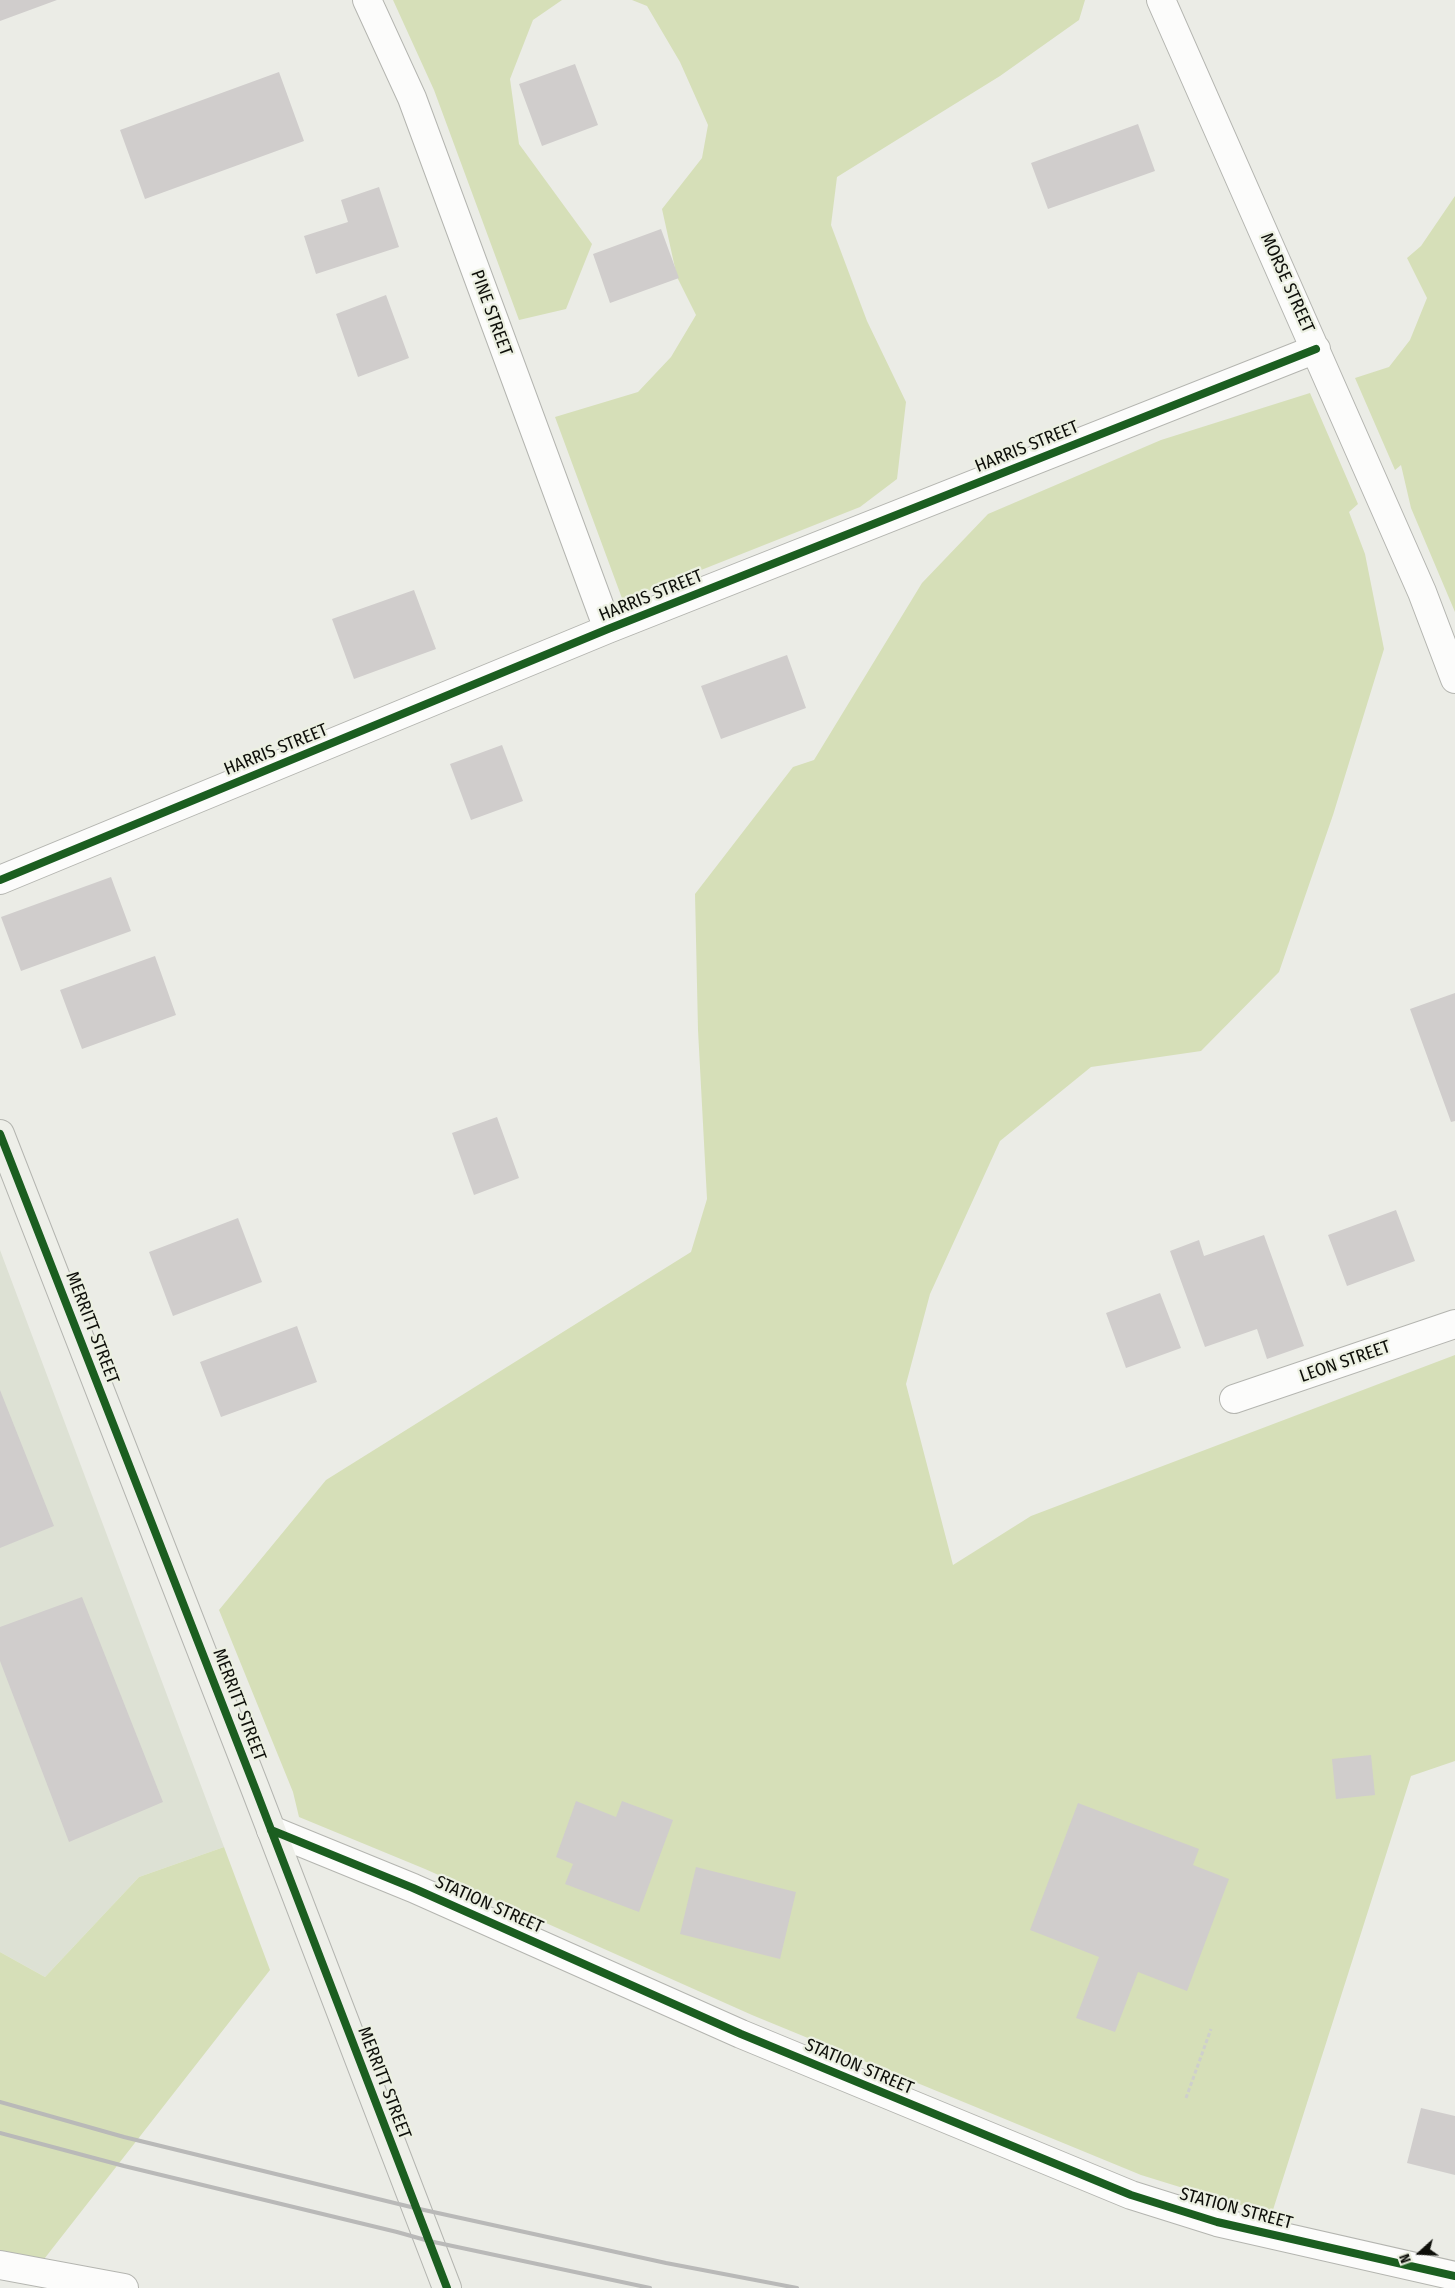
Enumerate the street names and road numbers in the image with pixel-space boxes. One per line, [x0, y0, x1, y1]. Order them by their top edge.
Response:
street label: MORSE STREET [1255, 230, 1319, 336]
street label: PINE STREET [466, 267, 516, 359]
street label: HARRIS STREET [972, 416, 1082, 478]
street label: HARRIS STREET [596, 565, 706, 627]
street label: HARRIS STREET [221, 719, 331, 781]
street label: MERRITT STREET [61, 1269, 123, 1387]
street label: LEON STREET [1297, 1336, 1393, 1388]
street label: MERRITT STREET [208, 1646, 270, 1764]
street label: STATION STREET [432, 1872, 546, 1938]
street label: MERRITT STREET [353, 2024, 415, 2142]
street label: STATION STREET [801, 2034, 917, 2100]
street label: STATION STREET [1177, 2184, 1295, 2234]

